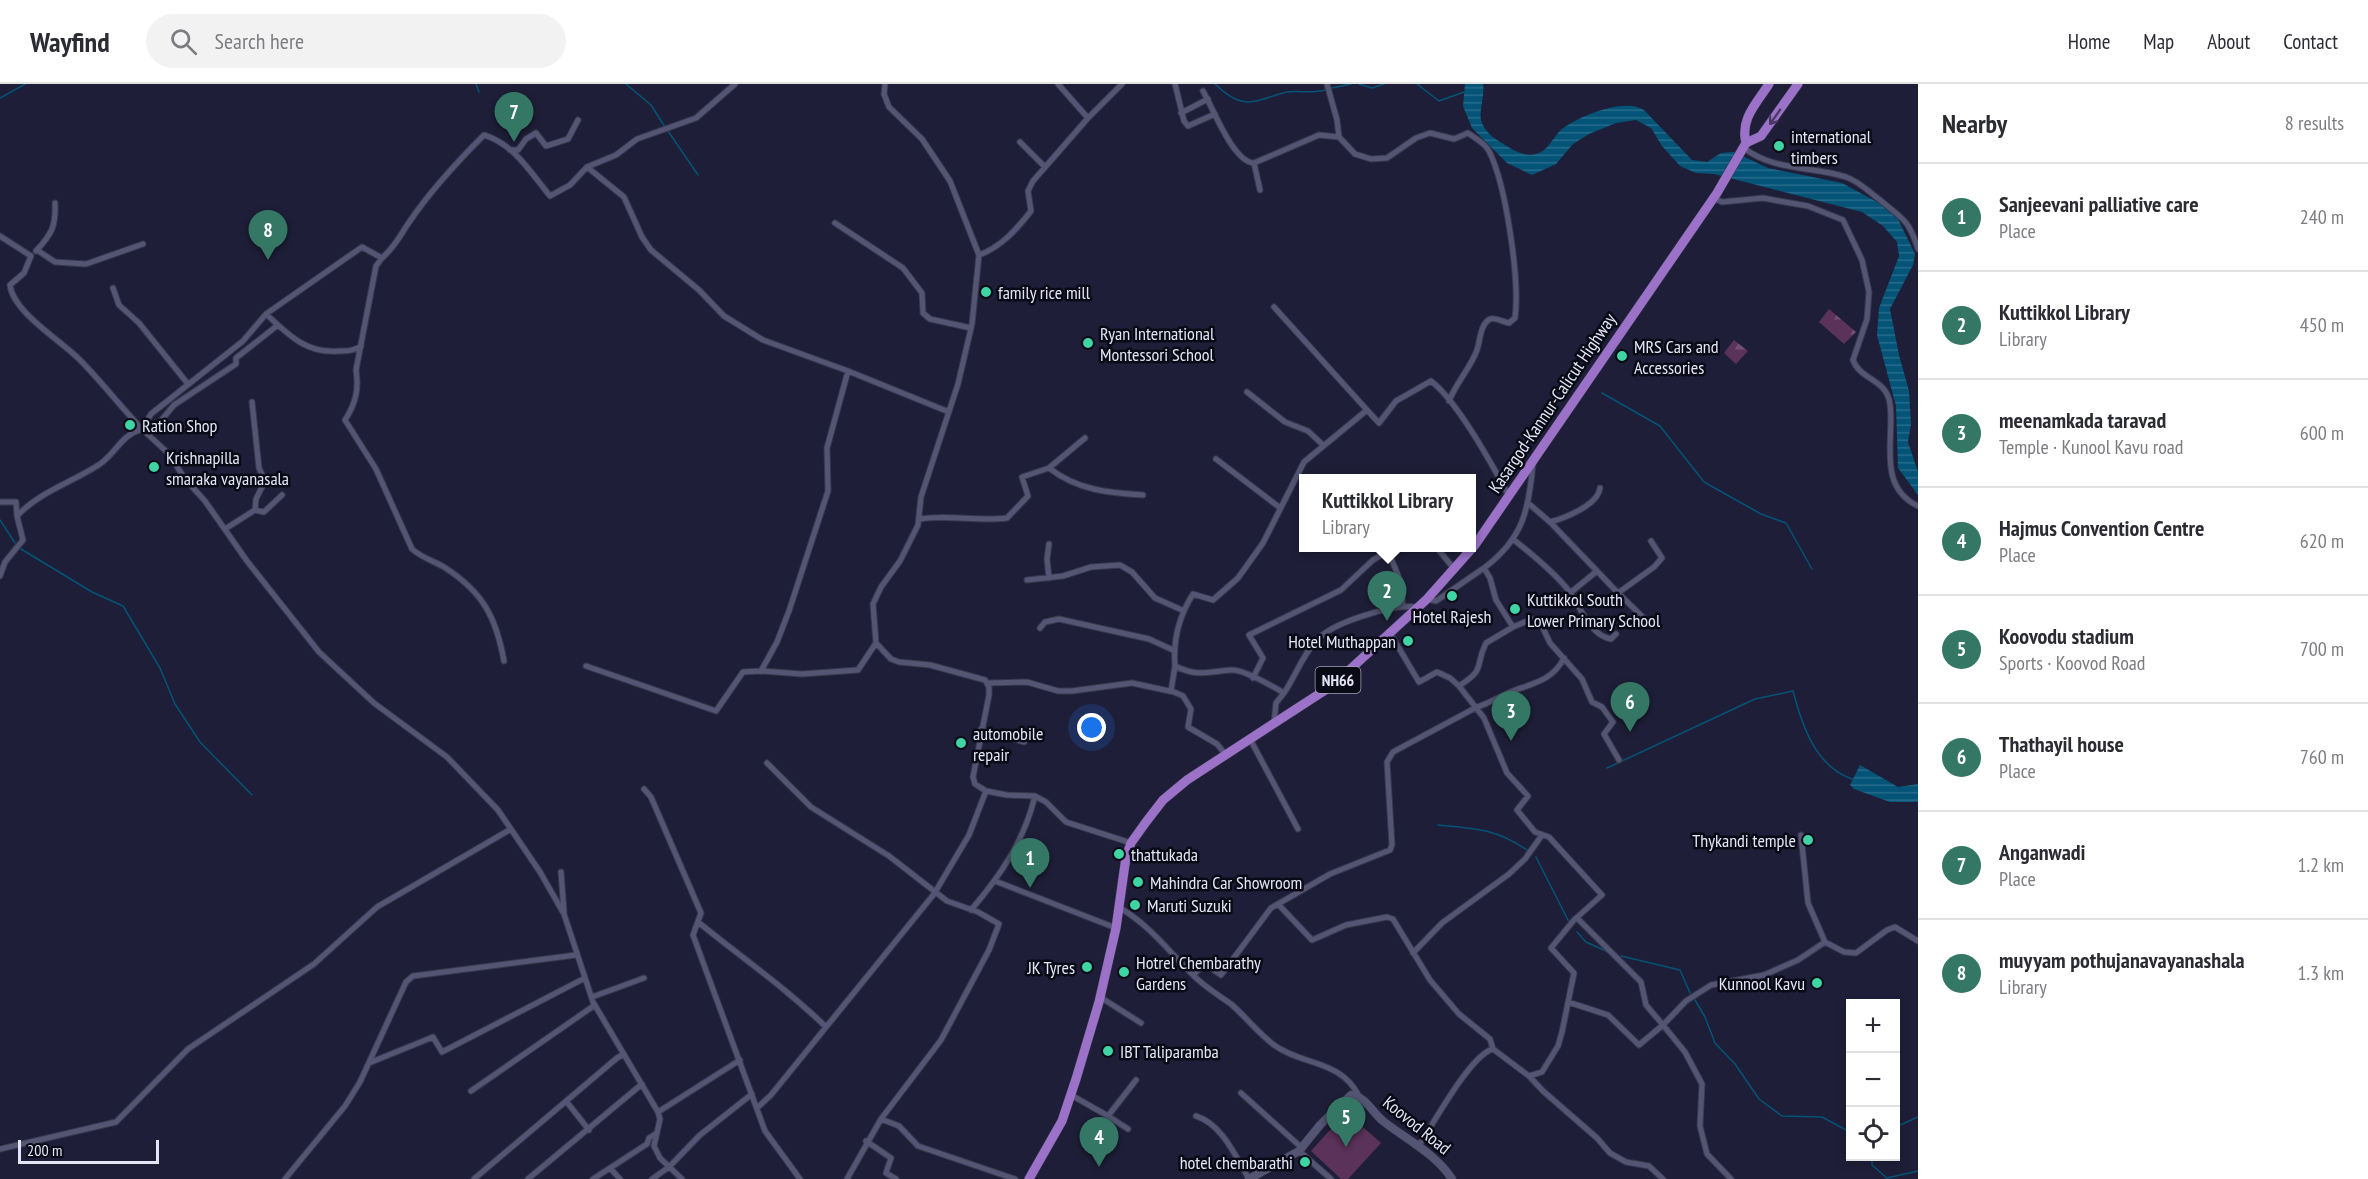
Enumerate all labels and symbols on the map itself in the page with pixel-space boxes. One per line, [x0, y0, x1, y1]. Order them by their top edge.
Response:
pin: 7 [494, 92, 534, 142]
one-way arrow [1769, 109, 1781, 125]
place label: international timbers [1791, 125, 1872, 169]
marker: international timbers [1772, 139, 1786, 153]
pin: 8 [248, 210, 288, 260]
place label: family rice mill [998, 281, 1091, 304]
marker: family rice mill [979, 285, 993, 299]
street label: Kasargod-Kannur-Calicut Highway [1483, 308, 1621, 497]
place label: Ryan International Montessori School [1100, 322, 1215, 366]
place label: MRS Cars and Accessories [1634, 335, 1719, 379]
marker: Ryan International Montessori School [1081, 336, 1095, 350]
marker: MRS Cars and Accessories [1615, 349, 1629, 363]
place label: Ration Shop [142, 414, 218, 437]
marker: Ration Shop [123, 418, 137, 432]
place label: Krishnapilla smaraka vayanasala [166, 446, 289, 490]
marker: Krishnapilla smaraka vayanasala [147, 460, 161, 474]
pin: 2 [1368, 572, 1406, 621]
place label: Kuttikkol South Lower Primary School [1527, 588, 1661, 632]
marker: Hotel Rajesh [1445, 589, 1459, 603]
marker: Kuttikkol South Lower Primary School [1508, 602, 1522, 616]
place label: Hotel Rajesh [1413, 605, 1491, 628]
place label: Hotel Muthappan [1288, 630, 1396, 653]
marker: Hotel Muthappan [1401, 634, 1415, 648]
road number: NH66 [1316, 667, 1360, 693]
pin: 6 [1610, 682, 1650, 732]
pin: 3 [1492, 692, 1530, 741]
your location [1077, 713, 1106, 742]
place label: automobile repair [973, 722, 1043, 766]
marker: automobile repair [954, 736, 968, 750]
place label: Thykandi temple [1692, 829, 1796, 852]
marker: Thykandi temple [1801, 833, 1815, 847]
pin: 1 [1010, 838, 1050, 888]
place label: thattukada [1131, 843, 1198, 866]
marker: thattukada [1112, 847, 1126, 861]
place label: Mahindra Car Showroom [1150, 871, 1302, 894]
marker: Mahindra Car Showroom [1131, 875, 1145, 889]
place label: Maruti Suzuki [1147, 894, 1232, 917]
marker: Maruti Suzuki [1128, 898, 1142, 912]
place label: Hotrel Chembarathy Gardens [1136, 951, 1261, 995]
place label: JK Tyres [1026, 956, 1075, 979]
marker: JK Tyres [1080, 960, 1094, 974]
marker: Hotrel Chembarathy Gardens [1117, 965, 1131, 979]
place label: Kunnool Kavu [1719, 972, 1805, 995]
marker: Kunnool Kavu [1810, 976, 1824, 990]
place label: IBT Taliparamba [1120, 1040, 1219, 1063]
marker: IBT Taliparamba [1101, 1044, 1115, 1058]
street label: Koovod Road [1378, 1091, 1456, 1159]
pin: 5 [1326, 1098, 1366, 1147]
pin: 4 [1080, 1118, 1118, 1167]
scale bar [18, 1137, 159, 1164]
place label: hotel chembarathi [1180, 1151, 1293, 1174]
marker: hotel chembarathi [1298, 1155, 1312, 1169]

